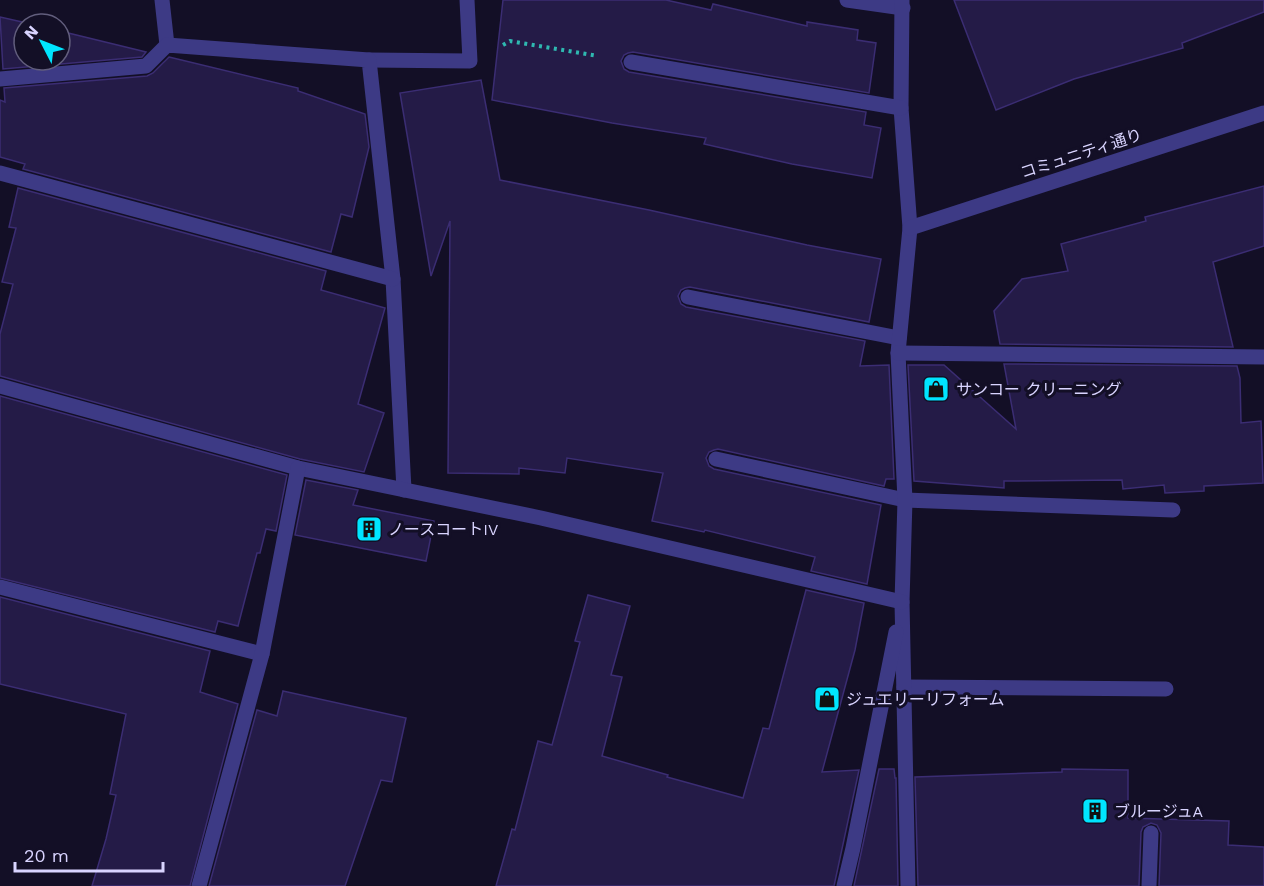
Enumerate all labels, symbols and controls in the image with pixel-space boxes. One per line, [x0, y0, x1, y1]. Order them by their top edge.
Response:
north arrow [12, 12, 72, 72]
text: N [20, 22, 42, 43]
street label: コミュニティ通り [1018, 125, 1145, 182]
shop icon: サンコー クリーニング [921, 374, 951, 404]
place label: サンコー クリーニング [956, 380, 1121, 399]
building icon: ノースコートIV [354, 514, 384, 544]
place label: ノースコートIV [388, 520, 498, 539]
shop icon: ジュエリーリフォーム [812, 684, 842, 714]
place label: ジュエリーリフォーム [846, 690, 1004, 709]
building icon: ブルージュA [1080, 796, 1110, 826]
place label: ブルージュA [1114, 802, 1204, 821]
scale bar [15, 835, 164, 873]
text: 20 m [24, 845, 69, 866]

